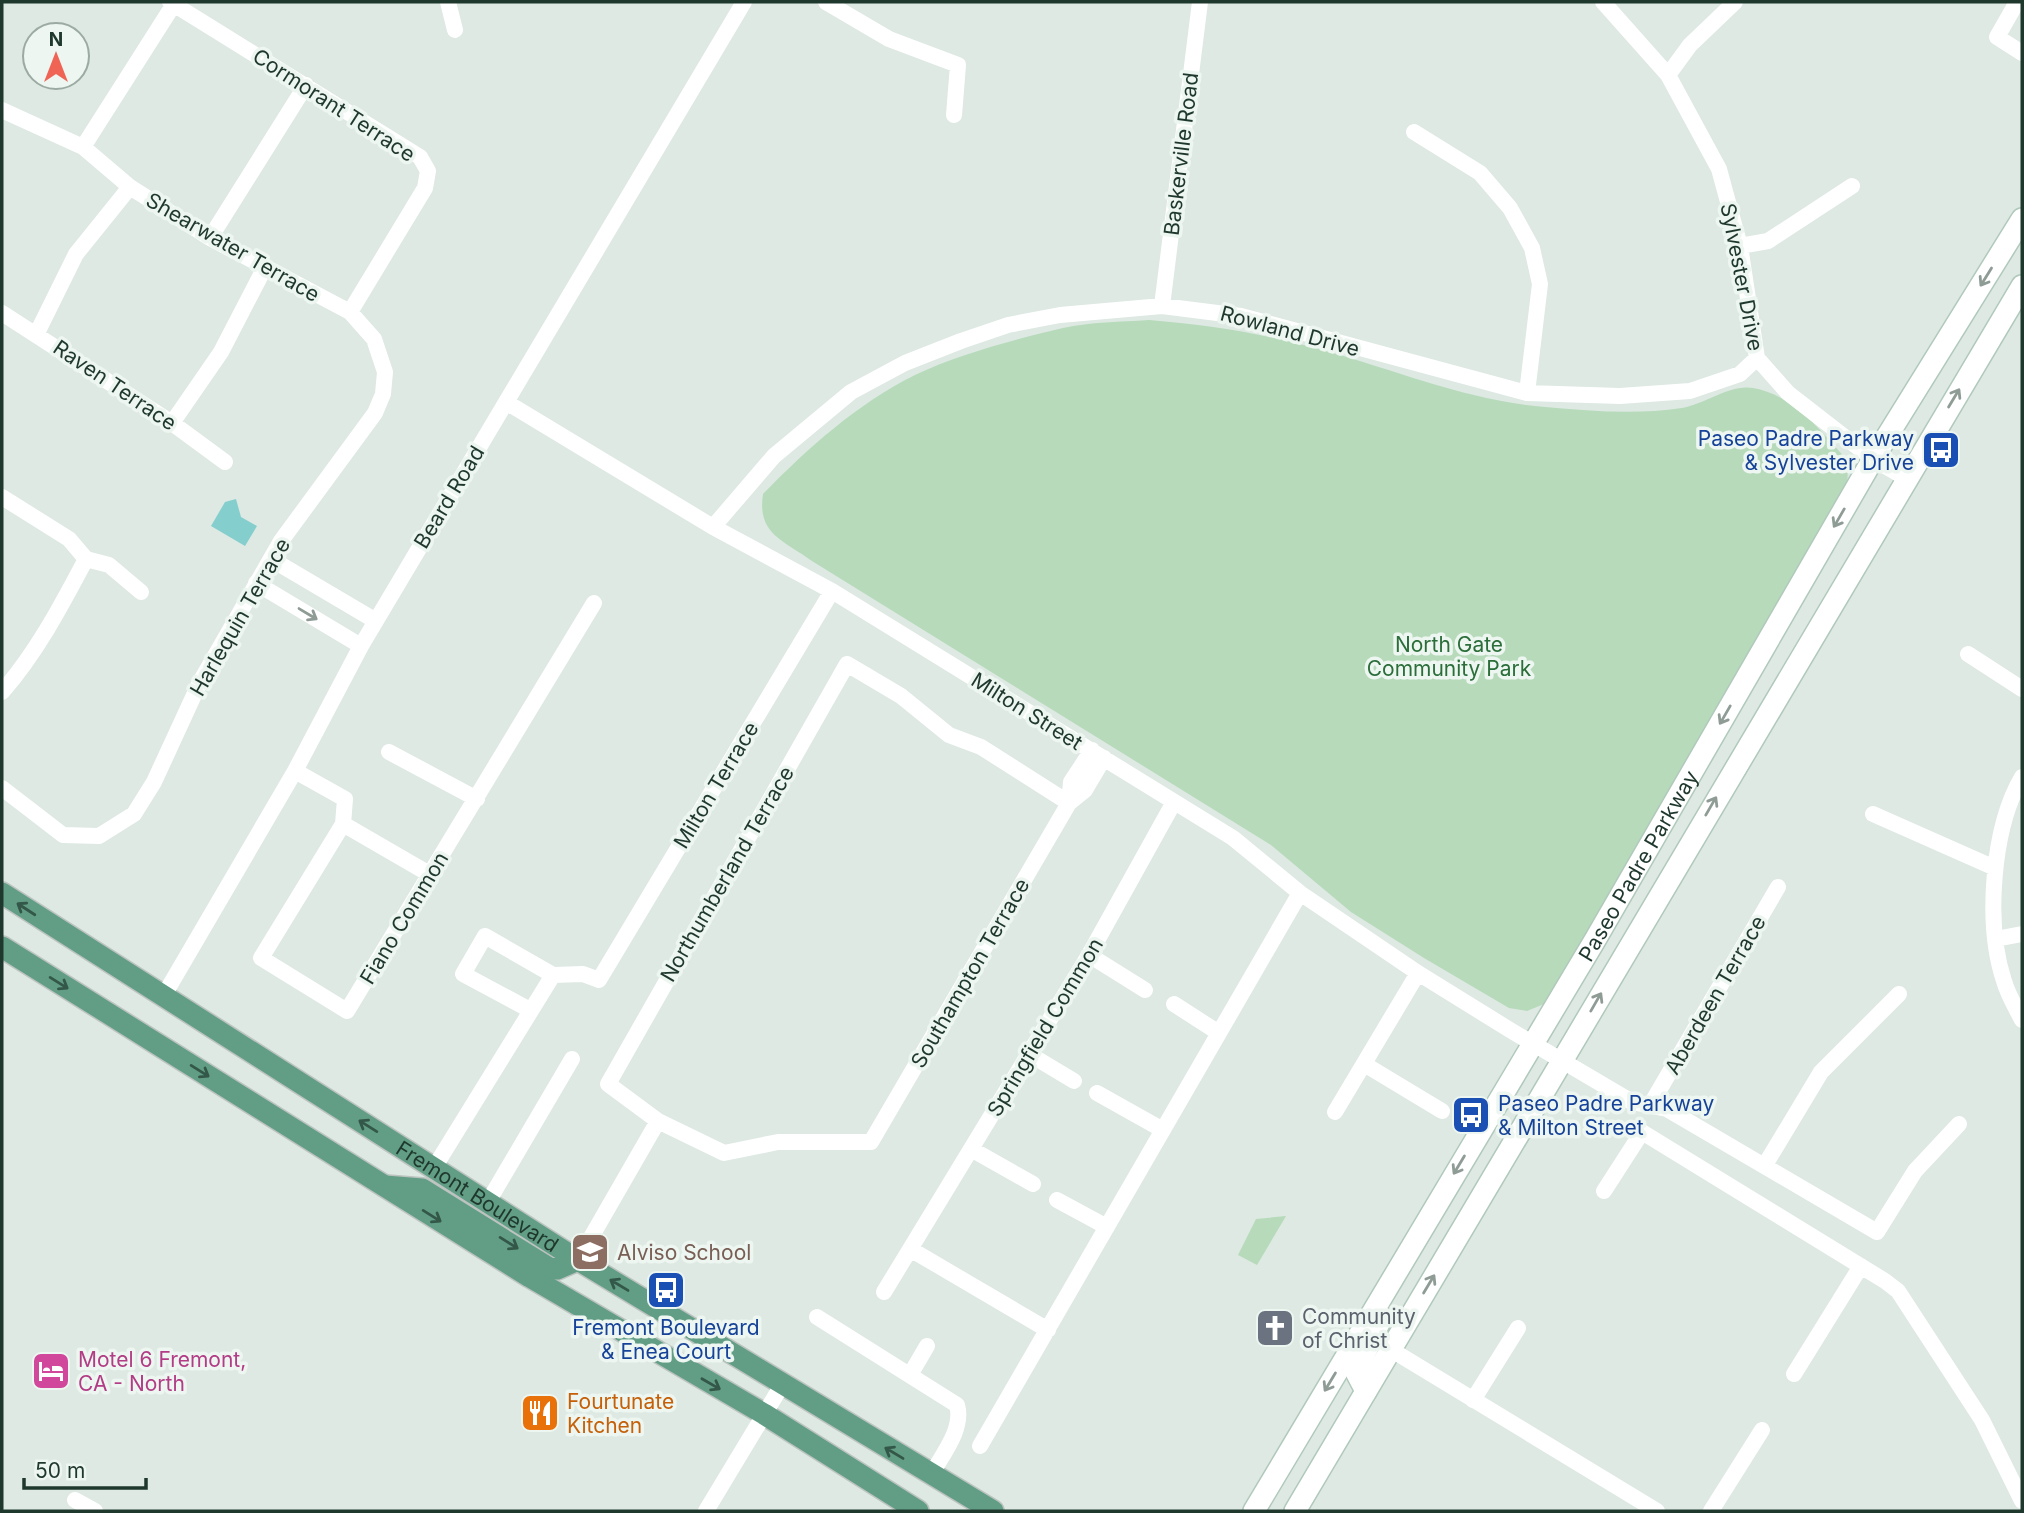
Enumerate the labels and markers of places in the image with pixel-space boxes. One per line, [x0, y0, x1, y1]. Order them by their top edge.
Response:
place label: Paseo Padre Parkway & Sylvester Drive [1698, 426, 1914, 475]
bus stop icon: Paseo Padre Parkway & Sylvester Drive [1920, 429, 1962, 471]
place label: Paseo Padre Parkway & Milton Street [1498, 1091, 1714, 1140]
bus stop icon: Paseo Padre Parkway & Milton Street [1450, 1094, 1492, 1136]
school or university icon: Alviso School [569, 1231, 611, 1273]
place label: Alviso School [617, 1240, 751, 1265]
bus stop icon: Fremont Boulevard & Enea Court [645, 1269, 687, 1311]
place label: Community of Christ [1302, 1304, 1416, 1353]
church icon: Community of Christ [1254, 1307, 1296, 1349]
place label: Fremont Boulevard & Enea Court [572, 1315, 760, 1364]
place label: Motel 6 Fremont, CA - North [78, 1347, 246, 1396]
hotel icon: Motel 6 Fremont, CA - North [30, 1350, 72, 1392]
place label: Fourtunate Kitchen [567, 1389, 674, 1438]
restaurant icon: Fourtunate Kitchen [519, 1392, 561, 1434]

